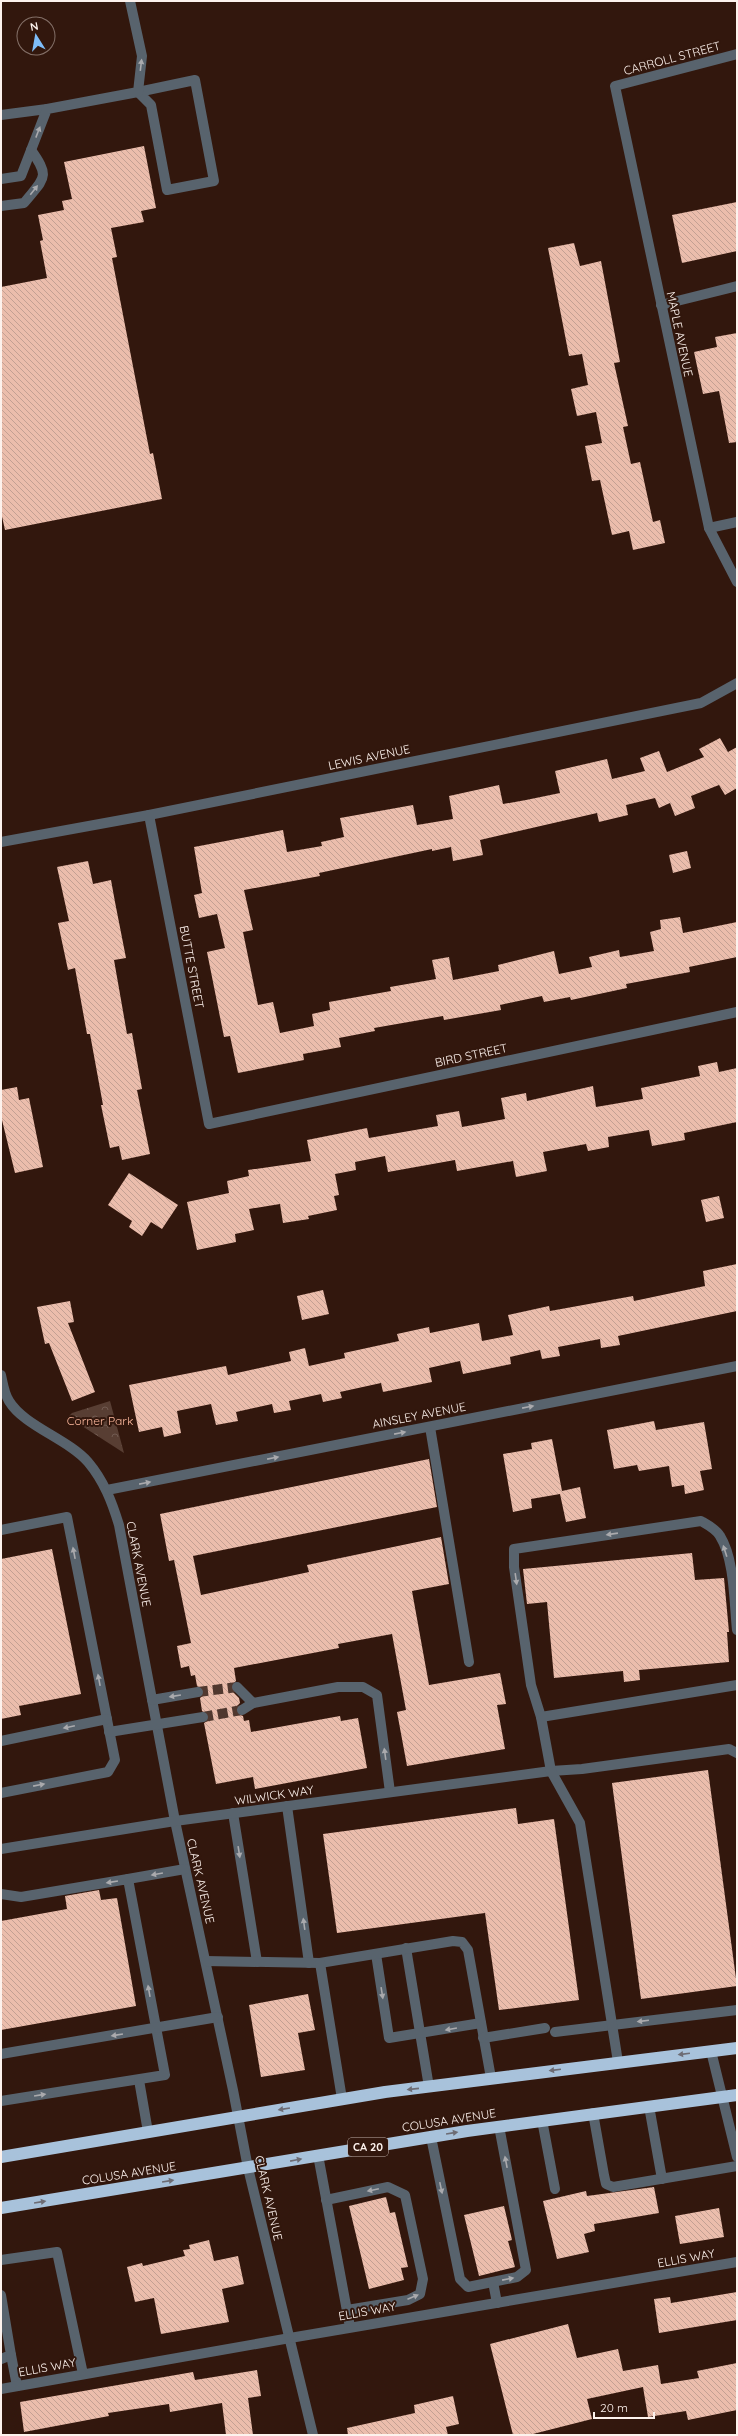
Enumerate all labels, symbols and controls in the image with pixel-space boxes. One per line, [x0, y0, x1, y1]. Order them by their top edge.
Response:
north arrow [16, 16, 56, 56]
text: N [29, 19, 39, 34]
street label: CARROLL STREET [622, 38, 722, 78]
one-way arrow [138, 59, 144, 71]
one-way arrow [35, 126, 41, 138]
one-way arrow [29, 185, 38, 196]
street label: MAPLE AVENUE [664, 290, 696, 378]
street label: LEWIS AVENUE [327, 741, 412, 773]
street label: BUTTE STREET [177, 924, 207, 1010]
street label: BIRD STREET [433, 1040, 509, 1070]
street label: AINSLEY AVENUE [371, 1399, 467, 1431]
one-way arrow [521, 1404, 534, 1410]
park label: Corner Park [67, 1413, 133, 1428]
one-way arrow [394, 1429, 406, 1435]
one-way arrow [266, 1454, 279, 1460]
one-way arrow [139, 1480, 151, 1486]
street label: CLARK AVENUE [123, 1520, 155, 1608]
one-way arrow [606, 1531, 618, 1537]
one-way arrow [722, 1544, 728, 1556]
one-way arrow [71, 1547, 77, 1559]
one-way arrow [513, 1573, 519, 1585]
one-way arrow [96, 1674, 102, 1686]
one-way arrow [169, 1693, 181, 1699]
one-way arrow [62, 1724, 75, 1730]
one-way arrow [382, 1748, 388, 1760]
one-way arrow [33, 1782, 45, 1788]
street label: WILWICK WAY [233, 1782, 315, 1808]
street label: CLARK AVENUE [184, 1837, 218, 1925]
one-way arrow [236, 1846, 242, 1858]
one-way arrow [151, 1871, 163, 1877]
one-way arrow [106, 1879, 118, 1885]
one-way arrow [301, 1918, 307, 1930]
one-way arrow [146, 1985, 152, 1997]
one-way arrow [379, 1987, 385, 1999]
one-way arrow [637, 2018, 649, 2025]
one-way arrow [444, 2026, 457, 2032]
one-way arrow [111, 2032, 123, 2038]
one-way arrow [678, 2051, 690, 2057]
one-way arrow [549, 2067, 561, 2073]
one-way arrow [407, 2086, 419, 2092]
one-way arrow [33, 2092, 46, 2098]
street label: COLUSA AVENUE [401, 2105, 497, 2135]
one-way arrow [278, 2106, 290, 2112]
one-way arrow [446, 2130, 458, 2136]
road number: CA 20 [348, 2138, 388, 2156]
street label: CLARK AVENUE [252, 2154, 286, 2242]
one-way arrow [290, 2156, 302, 2162]
one-way arrow [502, 2156, 508, 2168]
street label: COLUSA AVENUE [81, 2158, 177, 2188]
one-way arrow [162, 2178, 174, 2184]
one-way arrow [439, 2182, 445, 2195]
one-way arrow [366, 2187, 379, 2193]
one-way arrow [33, 2198, 46, 2204]
street label: ELLIS WAY [656, 2246, 716, 2270]
one-way arrow [502, 2276, 514, 2282]
one-way arrow [407, 2294, 419, 2300]
street label: ELLIS WAY [337, 2299, 397, 2323]
street label: ELLIS WAY [17, 2355, 77, 2379]
scale bar [594, 2394, 654, 2420]
text: 20 m [600, 2400, 628, 2415]

